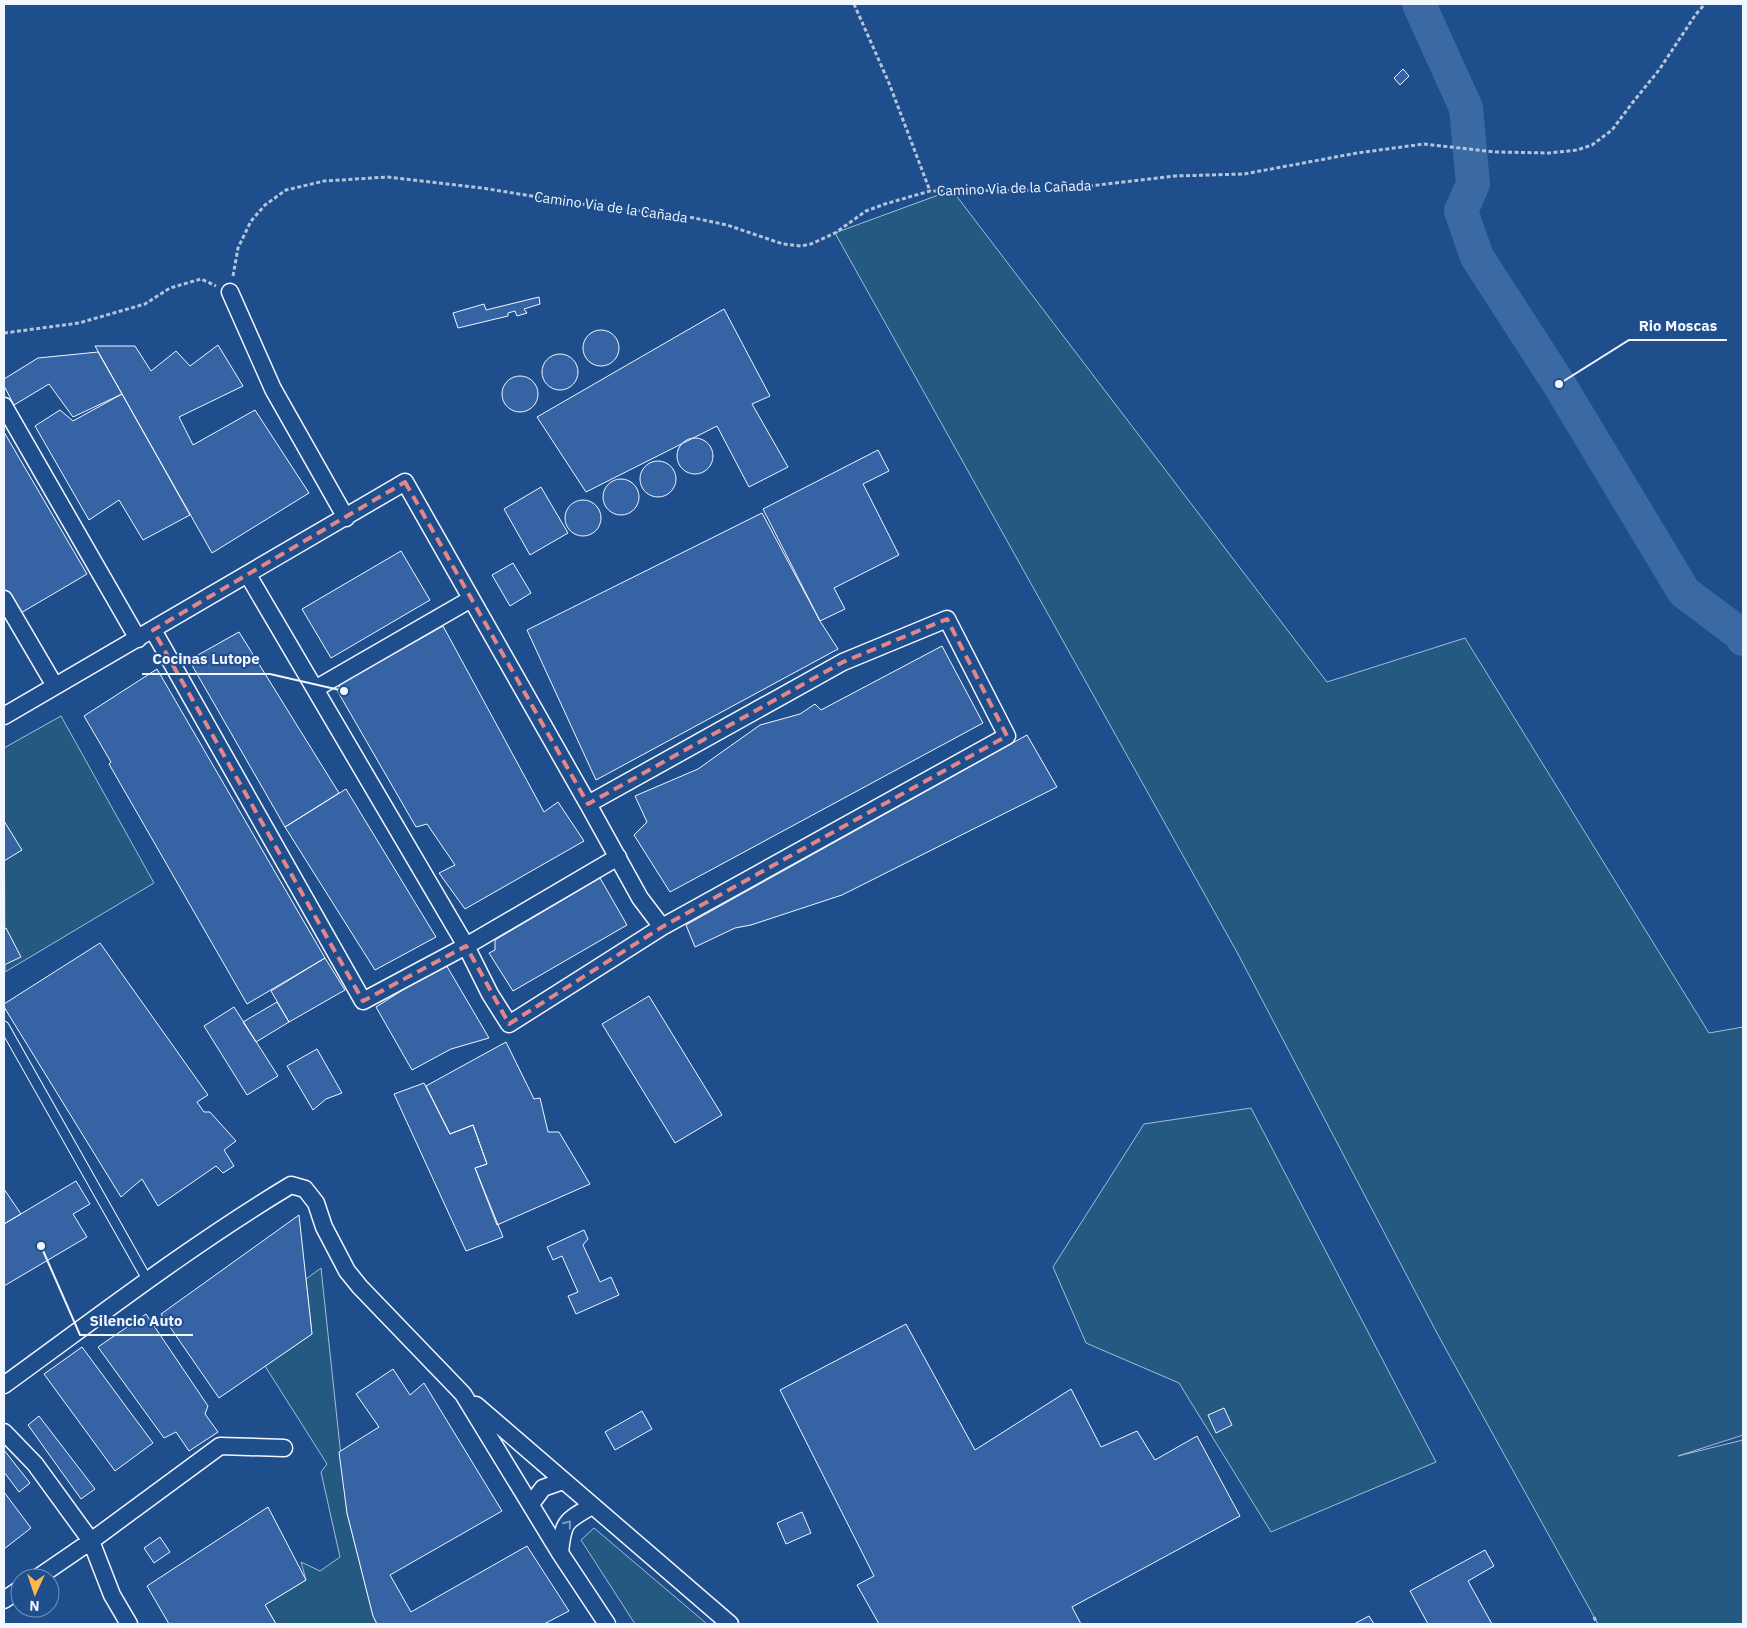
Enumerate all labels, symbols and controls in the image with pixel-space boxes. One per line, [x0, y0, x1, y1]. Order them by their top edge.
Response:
street label: Camino Via de la Cañada [936, 176, 1092, 200]
street label: Camino Via de la Cañada [533, 187, 689, 227]
callout: Rio Moscas [1629, 310, 1727, 340]
text: Rio Moscas [1639, 316, 1718, 335]
callout: Cocinas Lutope [142, 644, 270, 674]
text: Cocinas Lutope [152, 649, 260, 668]
callout: Silencio Auto [80, 1305, 193, 1335]
text: Silencio Auto [90, 1311, 182, 1330]
one-way arrow [562, 1521, 570, 1530]
north arrow [10, 1568, 60, 1618]
text: N [29, 1597, 40, 1615]

